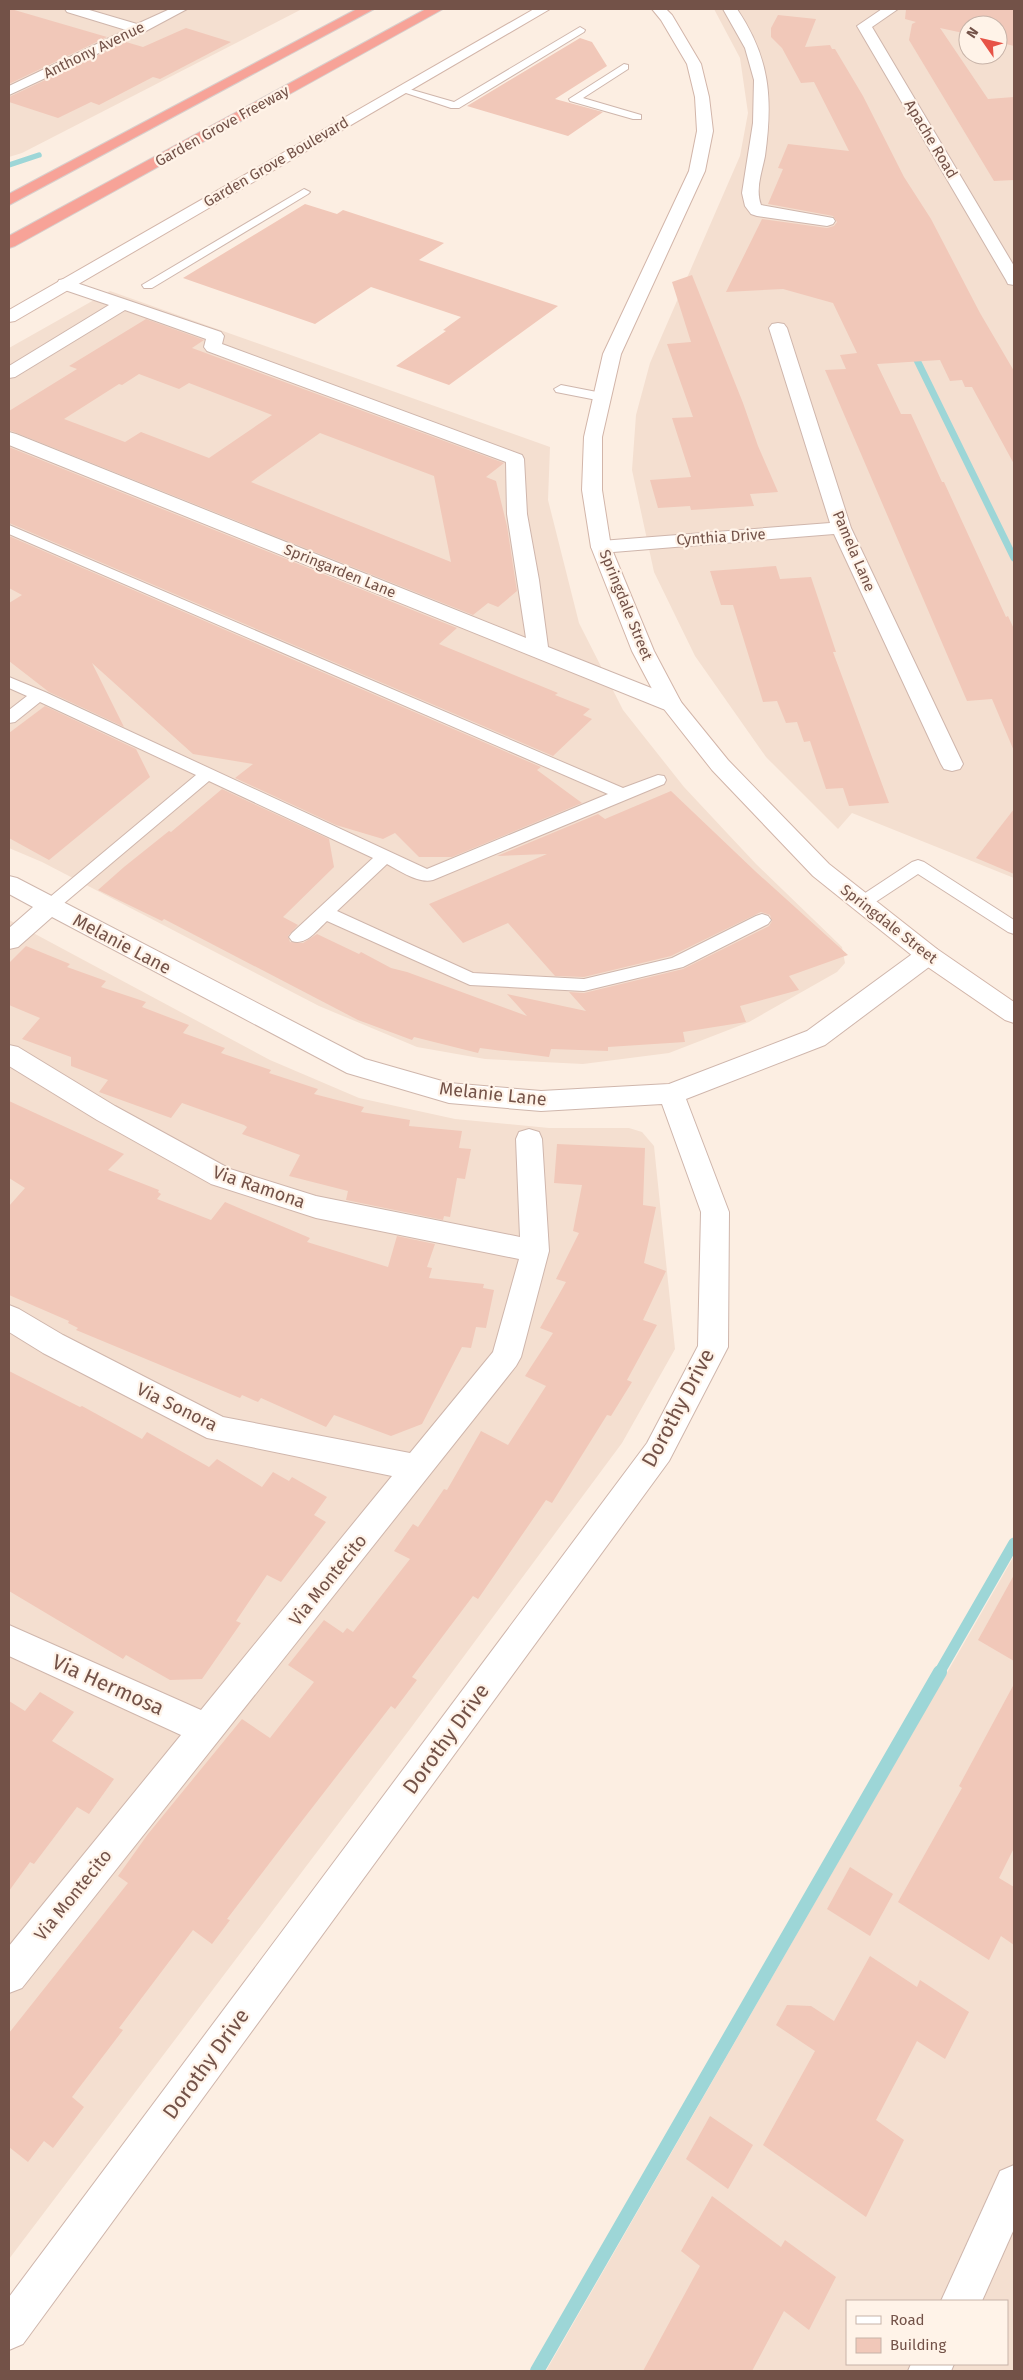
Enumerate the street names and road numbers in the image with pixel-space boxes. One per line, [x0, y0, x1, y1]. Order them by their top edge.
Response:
street label: Anthony Avenue [41, 18, 147, 82]
street label: Garden Grove Freeway [152, 81, 293, 170]
street label: Apache Road [901, 97, 961, 181]
street label: Garden Grove Boulevard [200, 113, 352, 211]
street label: Pamela Lane [829, 508, 879, 594]
street label: Cynthia Drive [676, 525, 766, 549]
street label: Springarden Lane [281, 540, 399, 602]
street label: Springdale Street [596, 547, 657, 663]
street label: Springdale Street [837, 881, 941, 968]
street label: Melanie Lane [69, 909, 175, 979]
street label: Melanie Lane [438, 1077, 548, 1111]
street label: Via Ramona [210, 1161, 308, 1213]
street label: Dorothy Drive [636, 1344, 720, 1472]
street label: Via Sonora [133, 1378, 221, 1436]
street label: Via Montecito [284, 1530, 372, 1630]
street label: Via Hermosa [48, 1649, 168, 1721]
street label: Dorothy Drive [397, 1679, 495, 1799]
street label: Via Montecito [29, 1845, 117, 1945]
street label: Dorothy Drive [157, 2004, 255, 2124]

